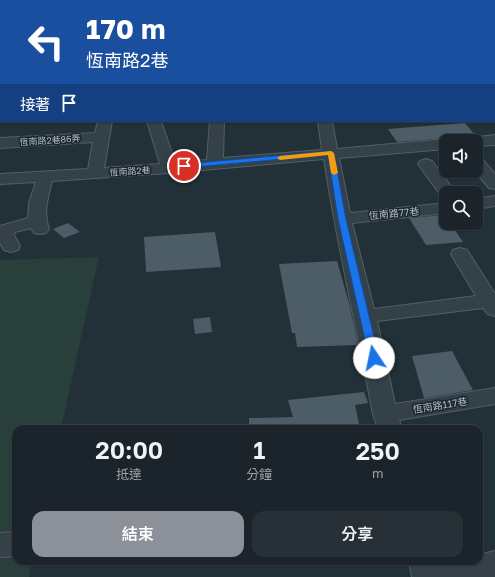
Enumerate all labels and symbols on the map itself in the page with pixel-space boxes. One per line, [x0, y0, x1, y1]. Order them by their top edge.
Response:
street label: 恆南路2巷86弄 [19, 132, 81, 148]
pin [167, 149, 201, 183]
street label: 恆南路2巷 [109, 164, 151, 178]
street label: 恆南路77巷 [368, 204, 420, 222]
position arrow [353, 337, 395, 379]
street label: 恆南路117巷 [412, 395, 468, 415]

